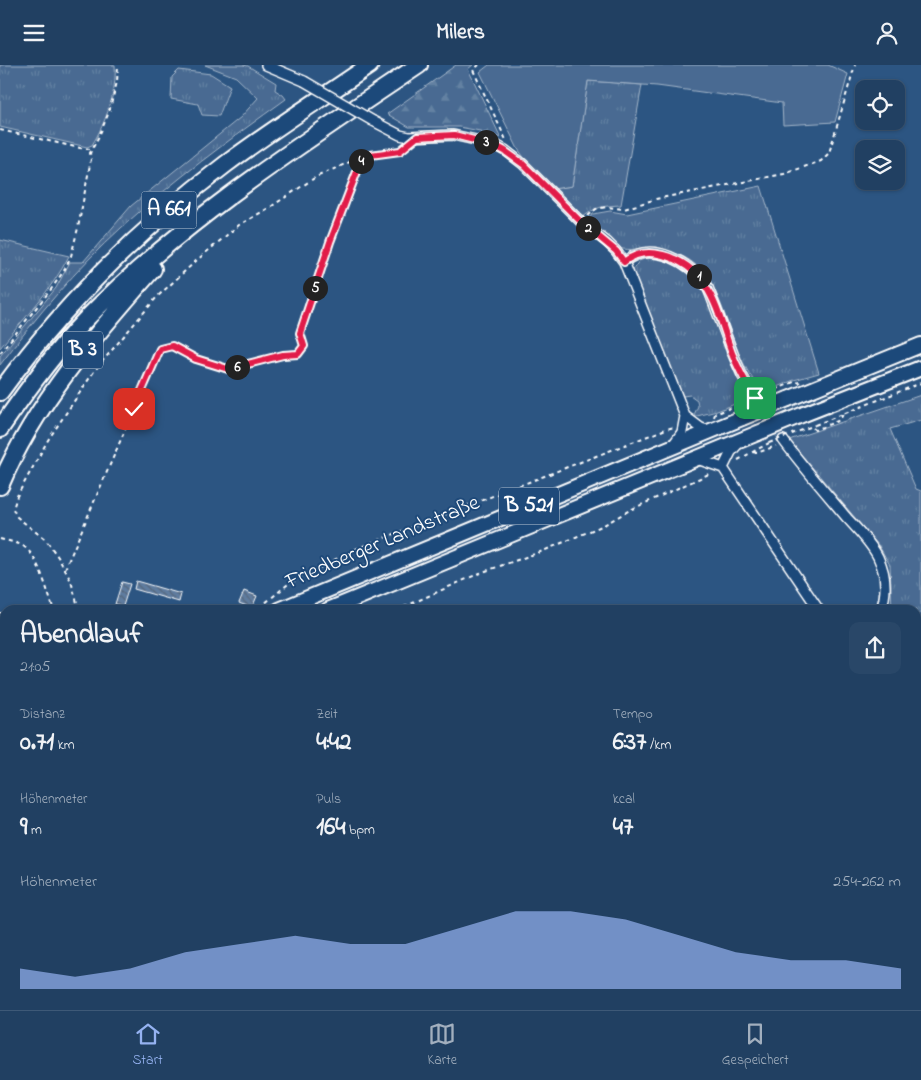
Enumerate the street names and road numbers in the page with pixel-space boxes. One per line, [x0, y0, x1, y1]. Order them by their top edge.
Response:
road number: A 661 [142, 191, 196, 229]
road number: B 3 [63, 331, 103, 369]
road number: B 521 [499, 487, 559, 525]
street label: Friedberger Landstraße [280, 488, 485, 600]

